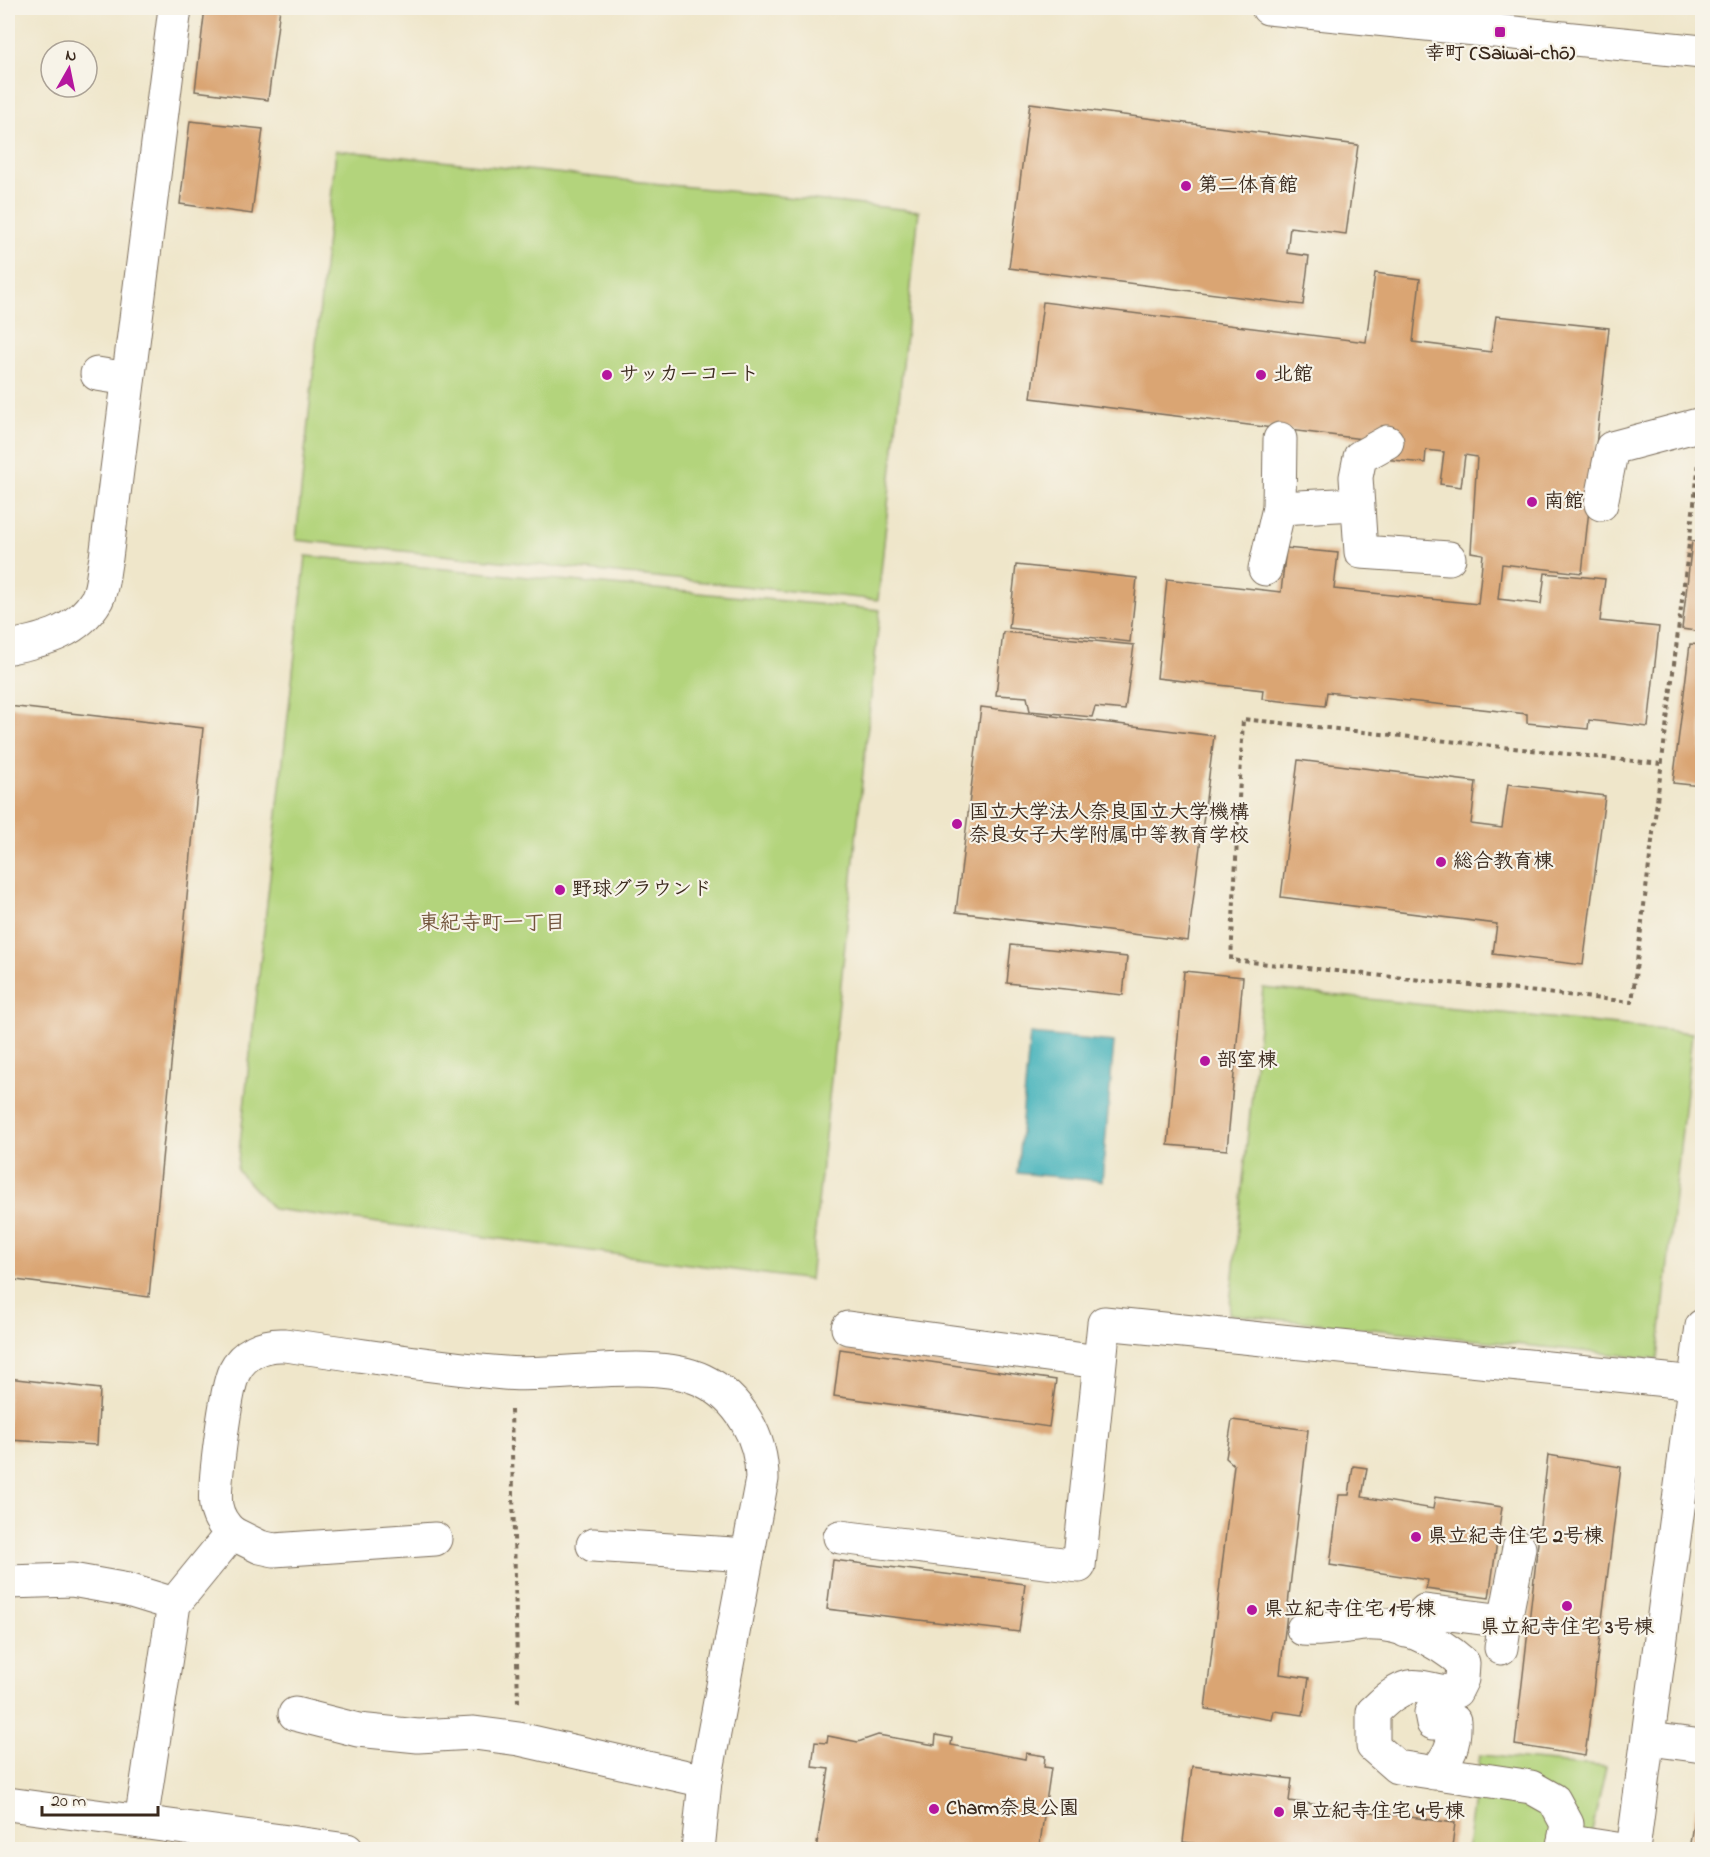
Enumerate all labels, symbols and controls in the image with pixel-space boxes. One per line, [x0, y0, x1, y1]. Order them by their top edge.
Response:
marker: 幸町 (Saiwai-chō) [1493, 25, 1507, 39]
north arrow [39, 39, 99, 99]
place label: 幸町 (Saiwai-chō) [1425, 40, 1575, 69]
text: N [64, 43, 78, 69]
place label: 第二体育館 [1198, 172, 1298, 201]
marker: 第二体育館 [1179, 179, 1193, 193]
place label: サッカーコート [619, 361, 759, 390]
place label: 北館 [1273, 361, 1313, 390]
marker: サッカーコート [600, 368, 614, 382]
marker: 北館 [1254, 368, 1268, 382]
place label: 南館 [1544, 488, 1584, 517]
marker: 南館 [1525, 495, 1539, 509]
place label: 国立大学法人奈良国立大学機構 奈良女子大学附属中等教育学校 [969, 799, 1249, 851]
marker: 国立大学法人奈良国立大学機構 奈良女子大学附属中等教育学校 [950, 817, 964, 831]
place label: 総合教育棟 [1453, 848, 1554, 877]
marker: 総合教育棟 [1434, 855, 1448, 869]
place label: 野球グラウンド [572, 876, 712, 905]
marker: 野球グラウンド [553, 883, 567, 897]
district label: 東紀寺町一丁目 [419, 909, 566, 939]
place label: 部室棟 [1217, 1047, 1278, 1076]
marker: 部室棟 [1198, 1054, 1212, 1068]
place label: 県立紀寺住宅 2号棟 [1428, 1523, 1604, 1552]
marker: 県立紀寺住宅 2号棟 [1409, 1530, 1423, 1544]
place label: 県立紀寺住宅 1号棟 [1264, 1596, 1436, 1625]
marker: 県立紀寺住宅 3号棟 [1560, 1599, 1574, 1613]
marker: 県立紀寺住宅 1号棟 [1245, 1603, 1259, 1617]
place label: 県立紀寺住宅 3号棟 [1480, 1614, 1655, 1643]
scale bar [42, 1779, 158, 1817]
text: 20 m [51, 1789, 86, 1815]
place label: Charm奈良公園 [946, 1795, 1079, 1824]
place label: 県立紀寺住宅 4号棟 [1291, 1798, 1465, 1827]
marker: Charm奈良公園 [927, 1802, 941, 1816]
marker: 県立紀寺住宅 4号棟 [1272, 1805, 1286, 1819]

